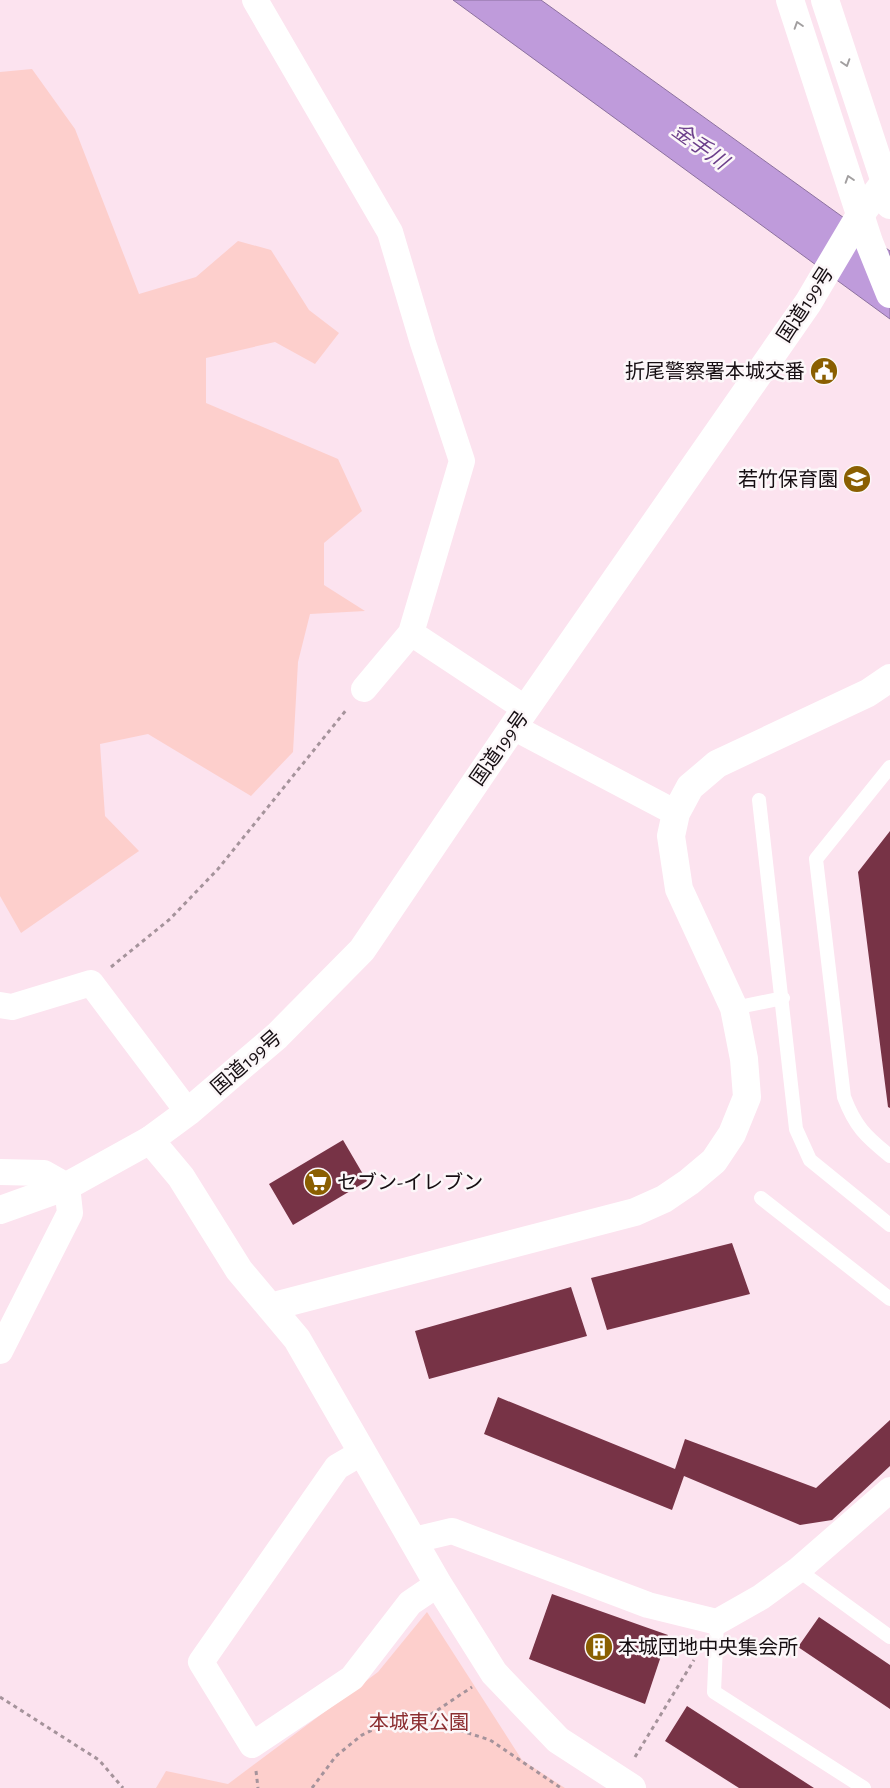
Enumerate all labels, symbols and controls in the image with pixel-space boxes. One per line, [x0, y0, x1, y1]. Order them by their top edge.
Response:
one-way arrow [794, 21, 804, 30]
one-way arrow [840, 58, 850, 67]
water label: 金手川 [668, 119, 734, 175]
one-way arrow [844, 176, 854, 184]
street label: 国道199号 [773, 263, 838, 346]
public building icon: 折尾警察署本城交番 [809, 356, 839, 386]
place label: 折尾警察署本城交番 [625, 360, 805, 382]
school or university icon: 若竹保育園 [842, 464, 872, 494]
place label: 若竹保育園 [738, 469, 838, 490]
street label: 国道199号 [466, 707, 533, 789]
street label: 国道199号 [207, 1026, 286, 1098]
supermarket icon: セブン-イレブン [303, 1167, 333, 1197]
place label: セブン-イレブン [337, 1171, 483, 1193]
building icon: 本城団地中央集会所 [584, 1632, 614, 1662]
place label: 本城団地中央集会所 [618, 1636, 798, 1658]
park label: 本城東公園 [369, 1711, 469, 1733]

